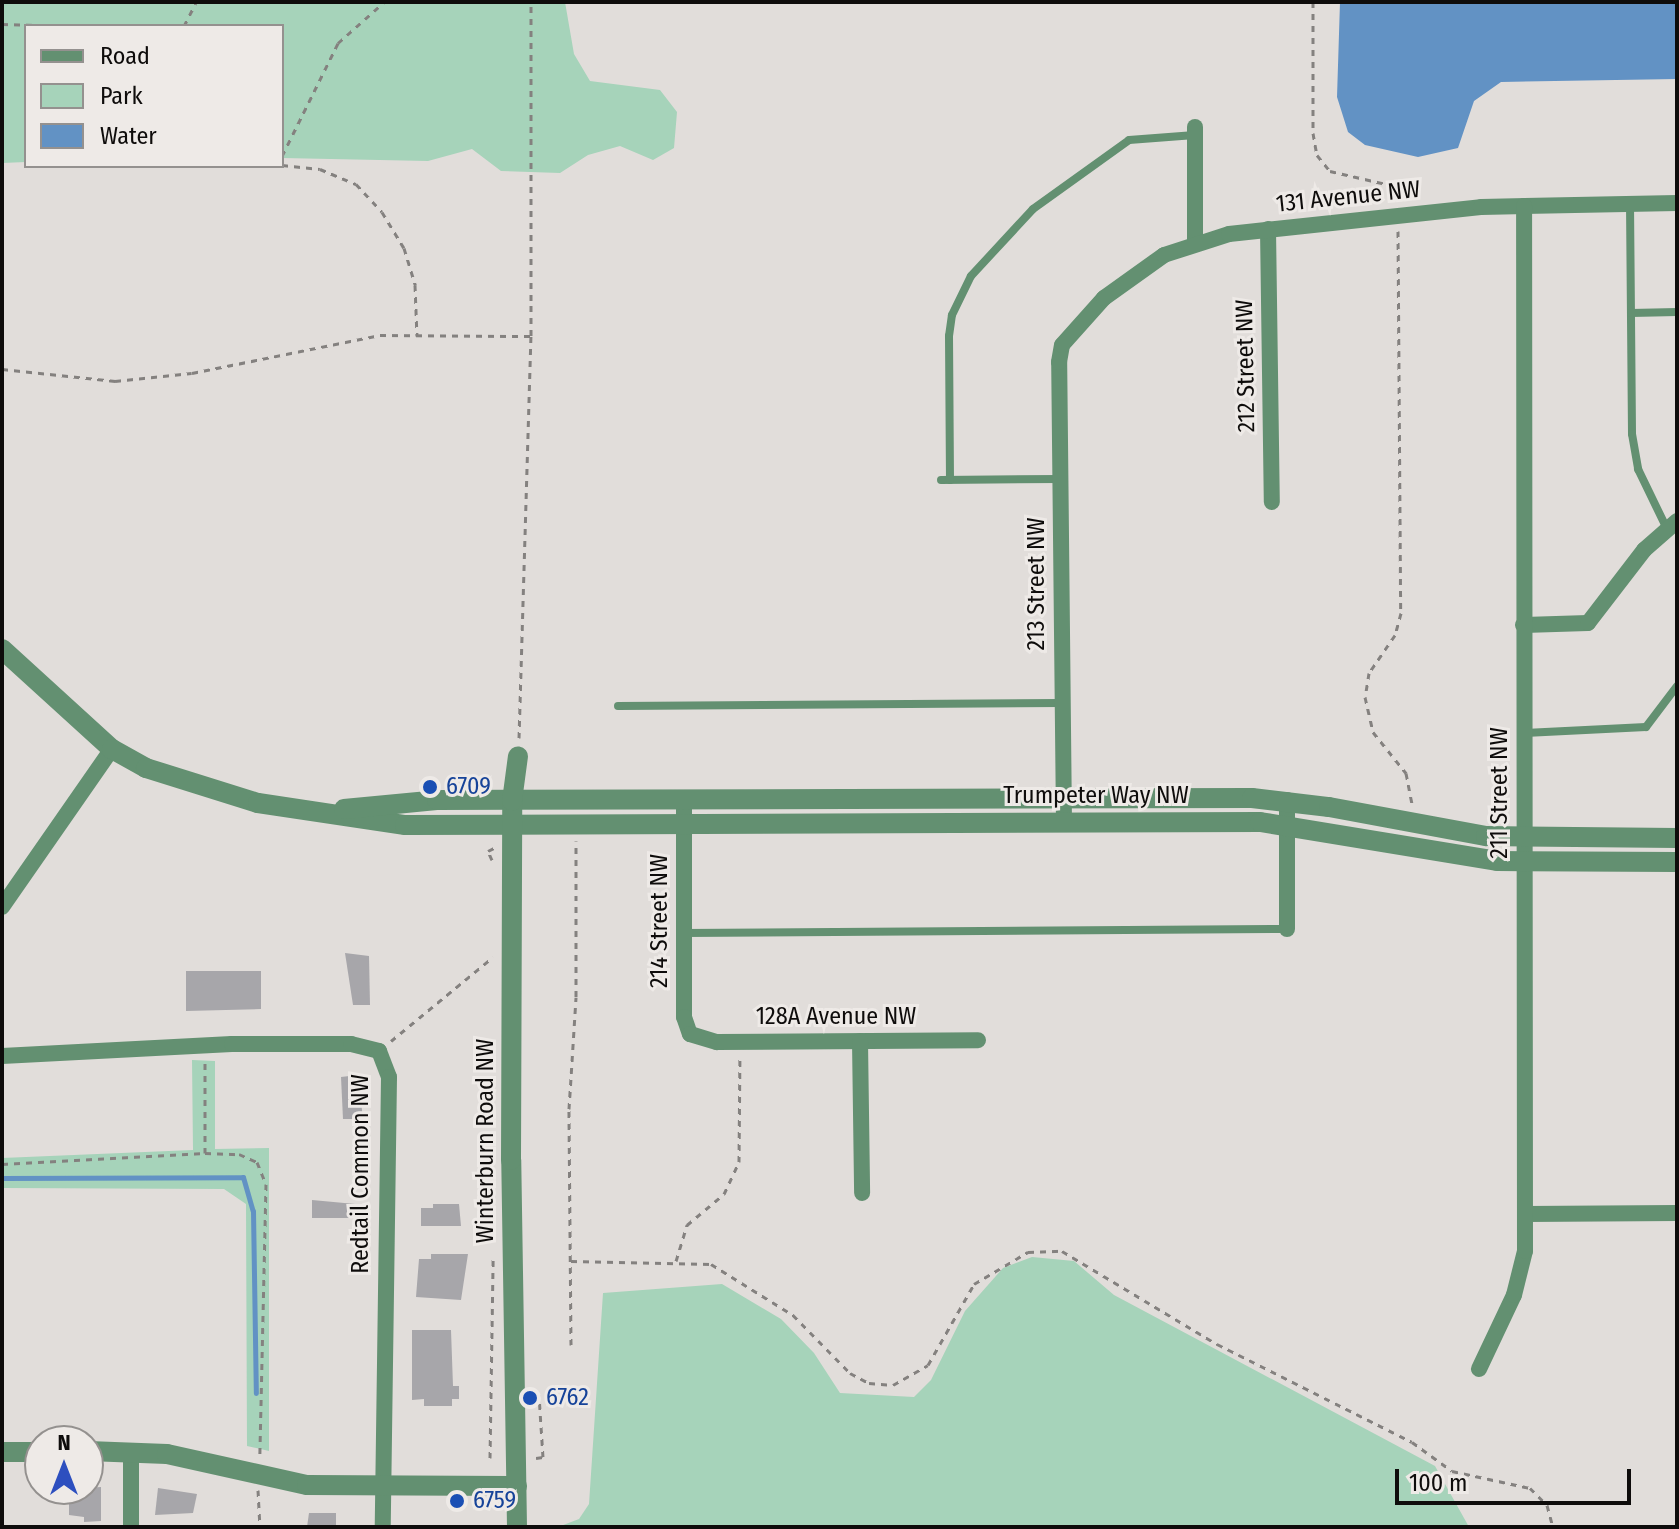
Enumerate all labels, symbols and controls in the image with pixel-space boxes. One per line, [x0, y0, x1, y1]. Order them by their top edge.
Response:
legend [24, 24, 284, 168]
text: Road [100, 42, 150, 70]
text: Park [100, 82, 143, 110]
text: Water [100, 122, 157, 150]
street label: 131 Avenue NW [1274, 175, 1422, 219]
street label: 212 Street NW [1230, 299, 1262, 433]
street label: 213 Street NW [1023, 517, 1051, 651]
street label: 211 Street NW [1486, 727, 1514, 859]
place label: 6709 [446, 773, 491, 801]
marker: 6709 [421, 778, 439, 796]
street label: Trumpeter Way NW [1003, 782, 1189, 810]
street label: 214 Street NW [646, 854, 674, 988]
street label: 128A Avenue NW [756, 1003, 916, 1031]
street label: Winterburn Road NW [472, 1039, 500, 1243]
street label: Redtail Common NW [347, 1074, 375, 1274]
place label: 6762 [546, 1384, 589, 1412]
marker: 6762 [521, 1389, 539, 1407]
north arrow [24, 1425, 104, 1505]
text: N [57, 1429, 71, 1456]
scale bar [1399, 1453, 1635, 1503]
text: 100 m [1409, 1469, 1467, 1497]
place label: 6759 [473, 1487, 516, 1515]
marker: 6759 [448, 1492, 466, 1510]

